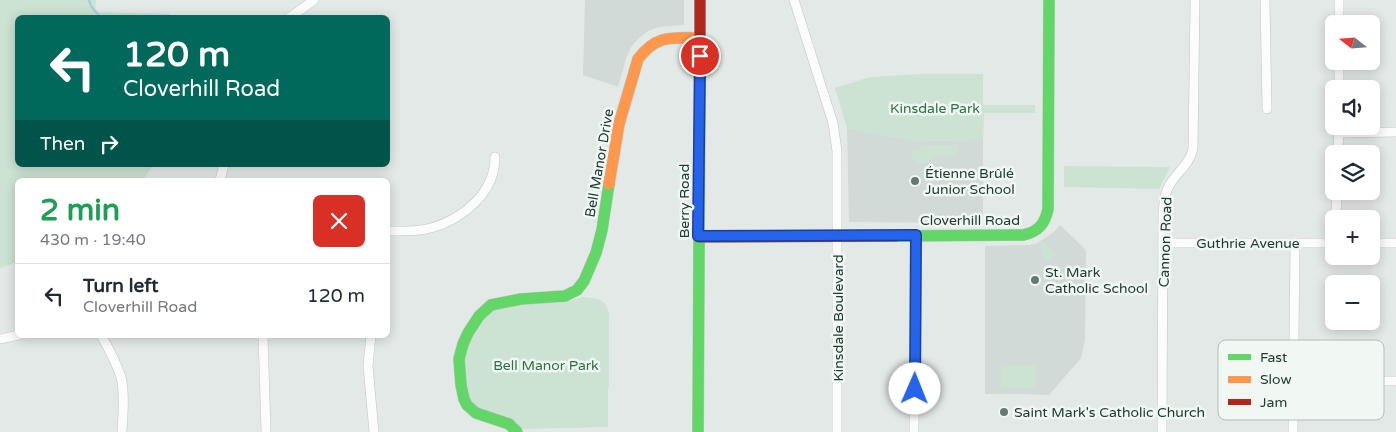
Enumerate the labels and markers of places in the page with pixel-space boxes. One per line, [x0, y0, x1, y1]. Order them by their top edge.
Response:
pin [679, 35, 721, 77]
place label: Étienne Brûlé Junior School [925, 165, 1015, 198]
marker: Étienne Brûlé Junior School [909, 175, 921, 187]
place label: St. Mark Catholic School [1045, 264, 1148, 297]
marker: St. Mark Catholic School [1029, 274, 1041, 286]
place label: Saint Mark's Catholic Church [1014, 404, 1205, 421]
marker: Saint Mark's Catholic Church [998, 406, 1010, 418]

